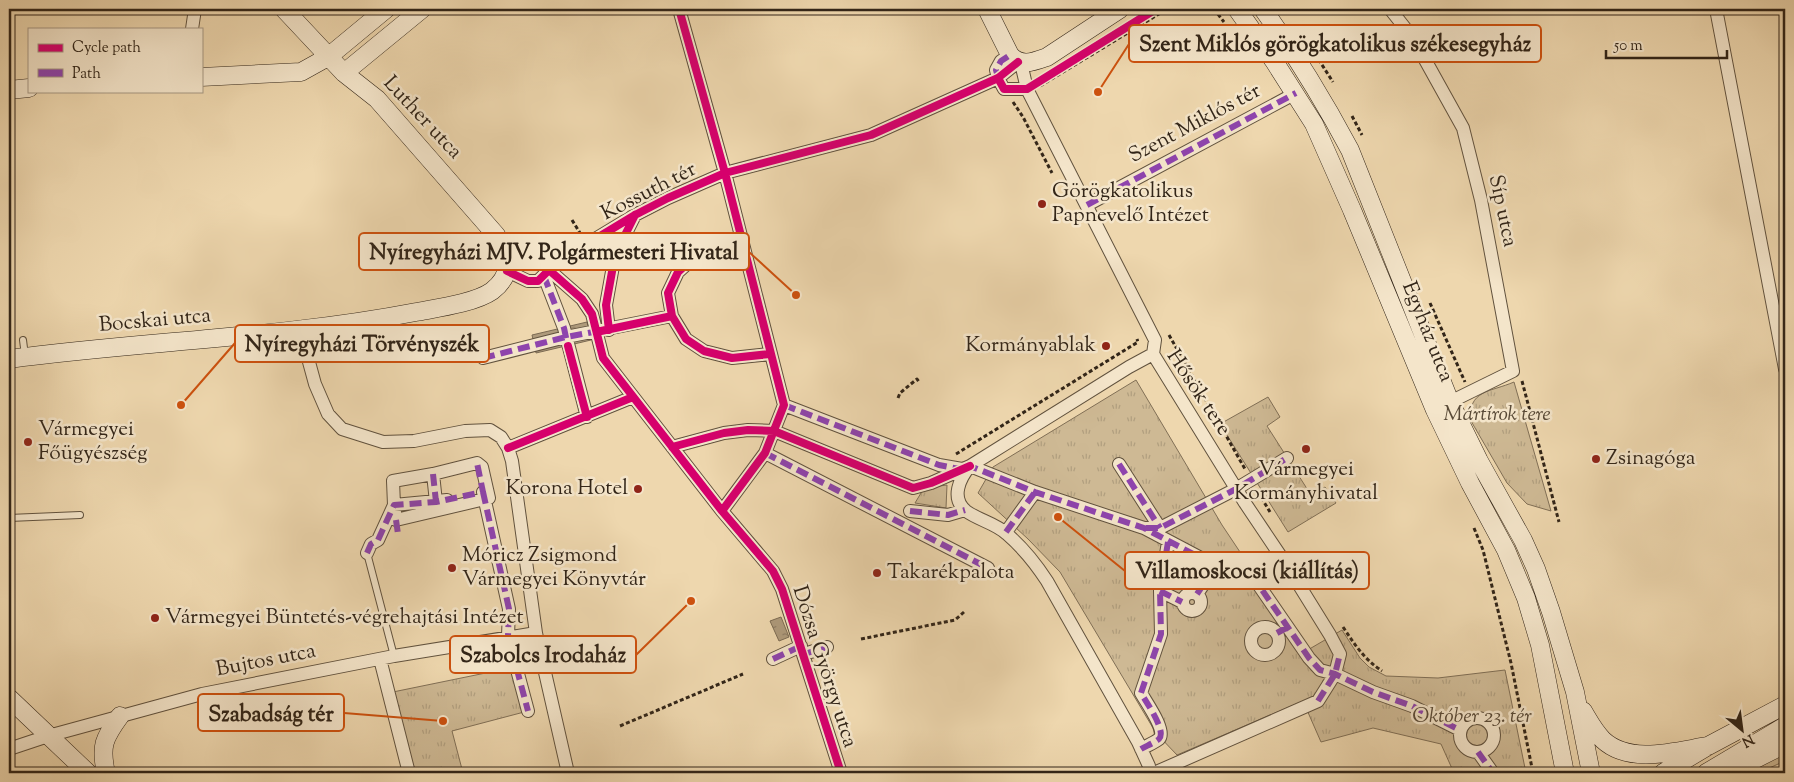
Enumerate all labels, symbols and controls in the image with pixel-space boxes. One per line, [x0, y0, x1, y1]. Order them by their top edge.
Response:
callout: Szent Miklós görögkatolikus székesegyház [1129, 25, 1541, 62]
legend [28, 28, 202, 92]
scale bar [1606, 28, 1728, 60]
text: Szent Miklós görögkatolikus székesegyház [1139, 30, 1532, 62]
text: 50 m [1613, 36, 1643, 57]
text: Cycle path [72, 38, 141, 59]
text: Path [72, 64, 101, 85]
street label: Luther utca [375, 69, 469, 167]
street label: Szent Miklós tér [1124, 77, 1266, 171]
street label: Kossuth tér [596, 155, 702, 229]
street label: Síp utca [1480, 172, 1524, 250]
place label: Görögkatolikus Papnevelő Intézet [1052, 177, 1209, 231]
marker: Görögkatolikus Papnevelő Intézet [1036, 198, 1048, 210]
callout: Nyíregyházi MJV. Polgármesteri Hivatal [359, 233, 749, 270]
text: Nyíregyházi MJV. Polgármesteri Hivatal [369, 238, 740, 270]
street label: Egyház utca [1393, 277, 1461, 387]
street label: Bocskai utca [98, 301, 213, 341]
callout: Nyíregyházi Törvényszék [235, 325, 489, 362]
text: Nyíregyházi Törvényszék [245, 330, 479, 362]
place label: Kormányablak [965, 331, 1097, 361]
marker: Kormányablak [1100, 340, 1112, 352]
street label: Hősök tere [1158, 344, 1238, 442]
park label: Mártírok tere [1443, 400, 1551, 430]
place label: Vármegyei Főügyészség [38, 415, 147, 469]
marker: Vármegyei Főügyészség [22, 436, 34, 448]
marker: Vármegyei Kormányhivatal [1300, 443, 1312, 455]
place label: Zsinagóga [1606, 444, 1696, 474]
marker: Zsinagóga [1590, 453, 1602, 465]
place label: Vármegyei Kormányhivatal [1234, 455, 1378, 509]
place label: Korona Hotel [506, 474, 628, 504]
marker: Korona Hotel [632, 483, 644, 495]
place label: Móricz Zsigmond Vármegyei Könyvtár [462, 541, 646, 595]
callout: Villamoskocsi (kiállítás) [1125, 552, 1369, 589]
text: Villamoskocsi (kiállítás) [1135, 557, 1359, 589]
place label: Takarékpalota [887, 558, 1015, 588]
marker: Móricz Zsigmond Vármegyei Könyvtár [446, 562, 458, 574]
marker: Takarékpalota [871, 567, 883, 579]
street label: Dózsa György utca [784, 582, 864, 752]
place label: Vármegyei Büntetés-végrehajtási Intézet [165, 603, 524, 633]
marker: Vármegyei Büntetés-végrehajtási Intézet [149, 612, 161, 624]
callout: Szabolcs Irodaház [450, 636, 636, 673]
street label: Bujtos utca [214, 637, 319, 685]
text: Szabolcs Irodaház [460, 641, 627, 673]
callout: Szabadság tér [198, 694, 344, 731]
text: Szabadság tér [208, 700, 335, 732]
park label: Október 23. tér [1412, 702, 1532, 732]
north arrow [1716, 704, 1766, 754]
text: N [1738, 728, 1757, 751]

